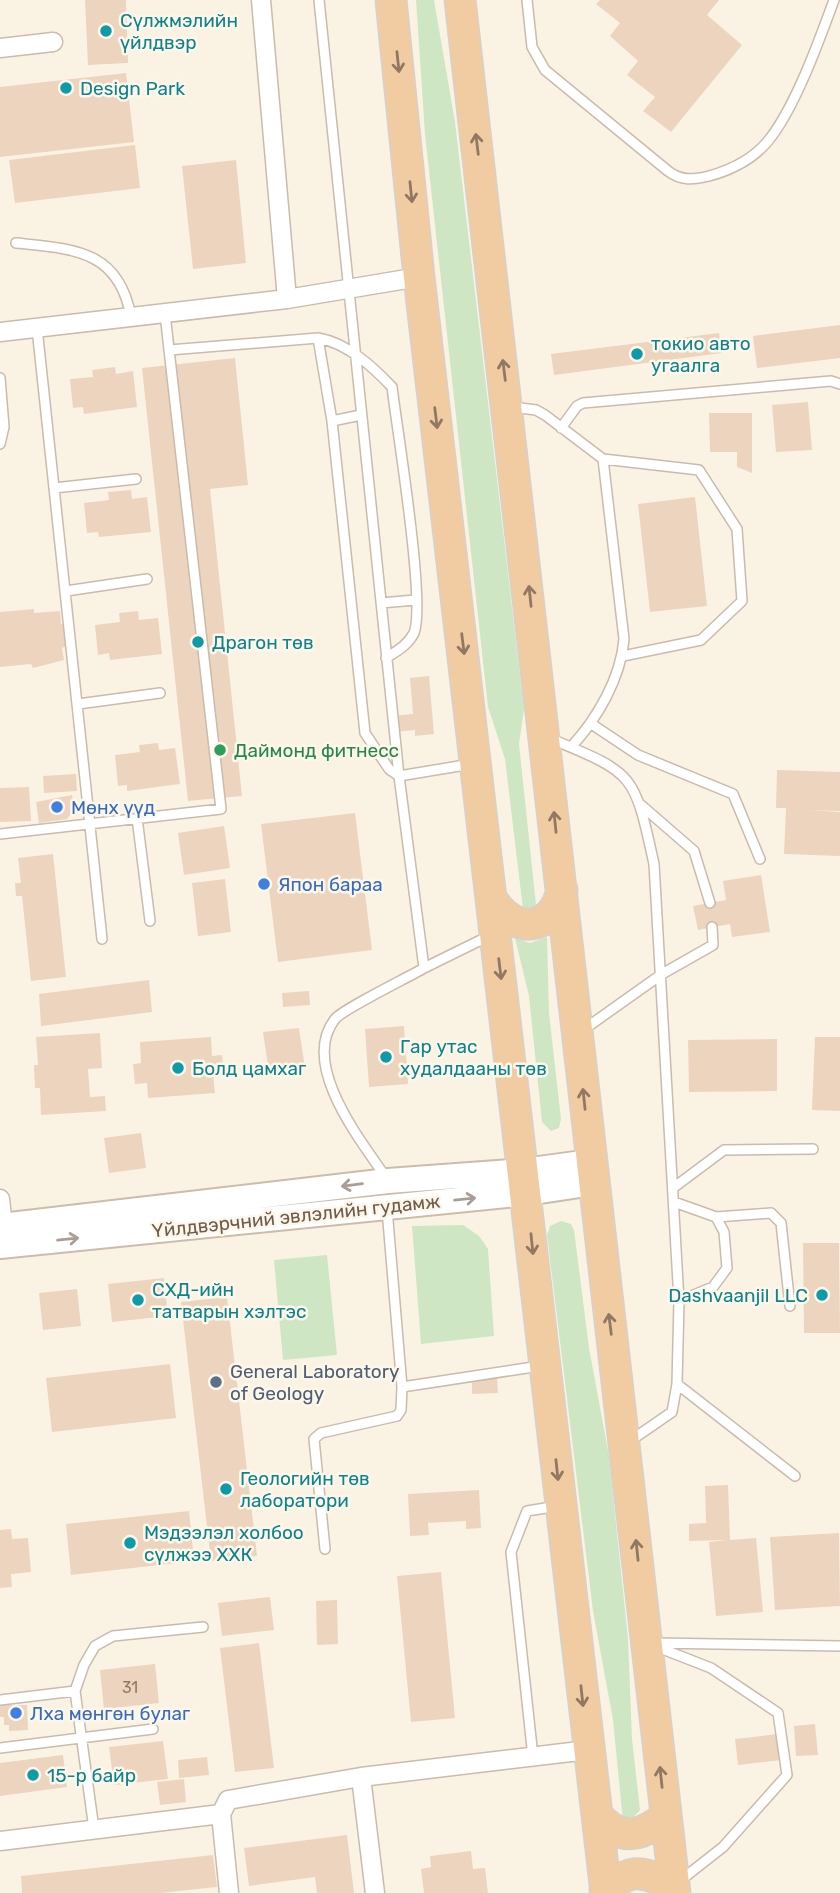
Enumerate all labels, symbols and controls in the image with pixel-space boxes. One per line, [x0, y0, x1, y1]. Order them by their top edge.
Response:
place label: Сүлжмэлийн үйлдвэр [120, 9, 238, 54]
marker: Сүлжмэлийн үйлдвэр [98, 23, 114, 39]
one-way arrow [391, 50, 404, 73]
place label: Design Park [80, 77, 185, 100]
marker: Design Park [58, 80, 74, 96]
one-way arrow [471, 133, 484, 156]
one-way arrow [405, 180, 418, 203]
place label: токио авто угаалга [651, 332, 751, 377]
marker: токио авто угаалга [629, 346, 645, 362]
one-way arrow [497, 359, 510, 382]
one-way arrow [430, 406, 443, 429]
one-way arrow [523, 585, 536, 608]
place label: Драгон төв [212, 631, 314, 654]
one-way arrow [456, 632, 469, 655]
marker: Драгон төв [190, 634, 206, 650]
place label: Даймонд фитнесс [234, 739, 399, 762]
marker: Даймонд фитнесс [212, 742, 228, 758]
place label: Мөнх үүд [71, 796, 155, 819]
marker: Мөнх үүд [49, 799, 65, 815]
one-way arrow [548, 811, 561, 834]
place label: Япон бараа [278, 873, 383, 896]
marker: Япон бараа [256, 876, 272, 892]
one-way arrow [494, 957, 507, 980]
place label: Гар утас худалдааны төв [400, 1035, 547, 1080]
marker: Гар утас худалдааны төв [378, 1049, 394, 1065]
place label: Болд цамхаг [192, 1057, 306, 1080]
marker: Болд цамхаг [170, 1060, 186, 1076]
one-way arrow [577, 1088, 590, 1110]
one-way arrow [341, 1179, 364, 1192]
street label: Үйлдвэрчний эвлэлийн гудамж [151, 1189, 441, 1243]
one-way arrow [453, 1192, 476, 1205]
one-way arrow [56, 1232, 79, 1245]
one-way arrow [526, 1232, 539, 1255]
place label: СХД-ийн татварын хэлтэс [152, 1278, 306, 1323]
place label: Dashvaanjil LLC [668, 1284, 808, 1307]
marker: Dashvaanjil LLC [814, 1287, 830, 1303]
marker: СХД-ийн татварын хэлтэс [130, 1292, 146, 1308]
one-way arrow [604, 1314, 617, 1336]
place label: General Laboratory of Geology [230, 1360, 399, 1405]
marker: General Laboratory of Geology [208, 1374, 224, 1390]
one-way arrow [551, 1458, 564, 1481]
place label: Геологийн төв лаборатори [240, 1467, 370, 1512]
marker: Геологийн төв лаборатори [218, 1481, 234, 1497]
place label: Мэдээлэл холбоо сүлжээ ХХК [144, 1521, 304, 1566]
marker: Мэдээлэл холбоо сүлжээ ХХК [122, 1535, 138, 1551]
one-way arrow [630, 1540, 643, 1562]
house number: 31 [122, 1678, 138, 1697]
one-way arrow [576, 1684, 589, 1707]
place label: Лха мөнгөн булаг [30, 1702, 190, 1725]
marker: Лха мөнгөн булаг [8, 1705, 24, 1721]
place label: 15-р байр [47, 1764, 136, 1787]
one-way arrow [655, 1766, 668, 1788]
marker: 15-р байр [25, 1767, 41, 1783]

